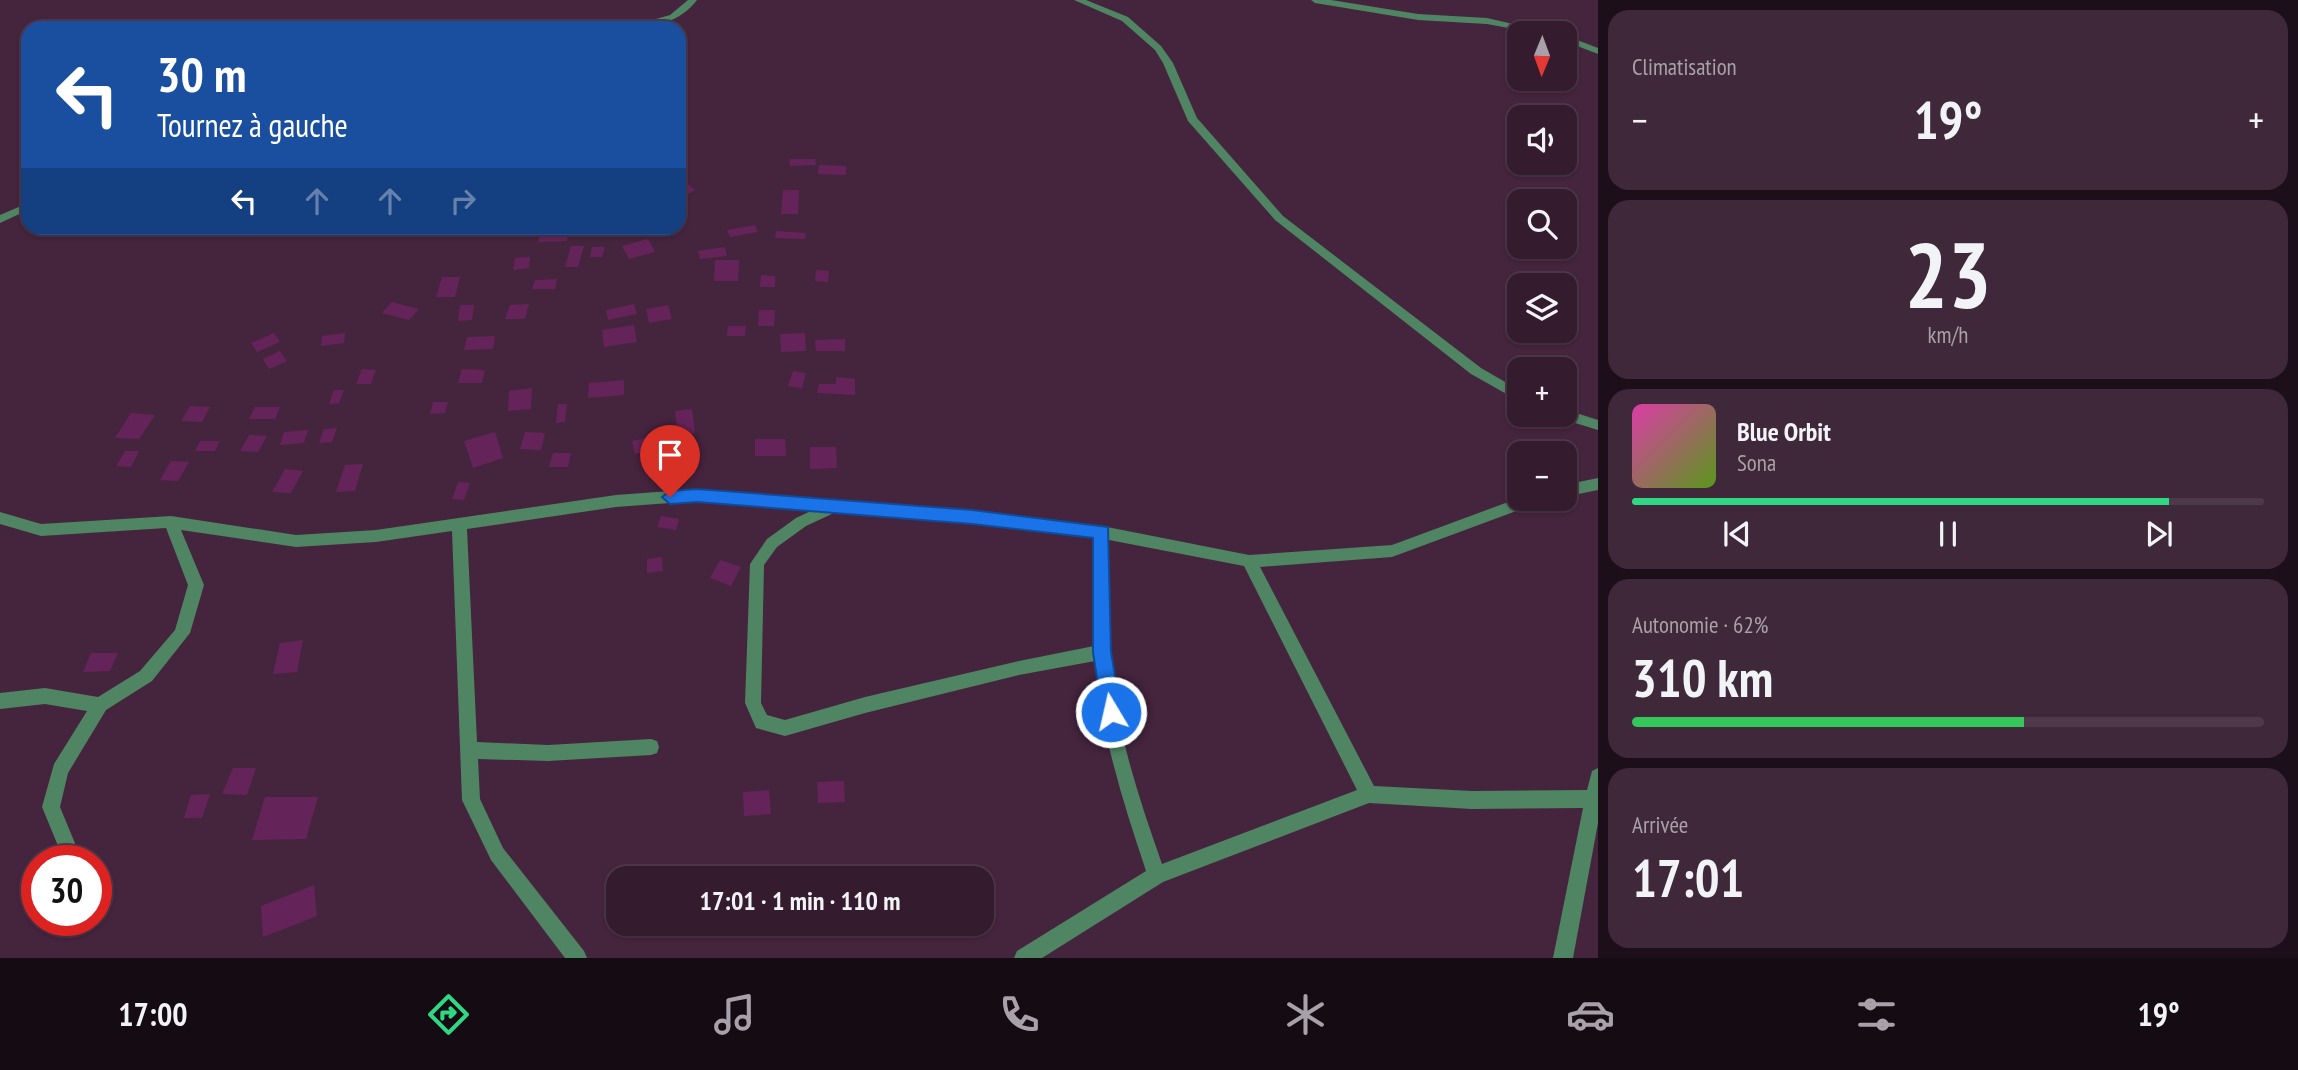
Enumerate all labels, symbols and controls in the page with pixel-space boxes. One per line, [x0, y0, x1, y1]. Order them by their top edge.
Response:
north arrow [1507, 21, 1577, 91]
map controls [1507, 21, 1577, 511]
text: 30 m [157, 42, 246, 106]
icon: left [42, 49, 133, 140]
text: Climatisation [1632, 52, 1737, 81]
text: 19° [1914, 86, 1982, 153]
text: − [1632, 95, 1648, 144]
text: + [2248, 95, 2264, 144]
text: Tournez à gauche [157, 104, 348, 146]
button: sound [1507, 105, 1577, 175]
icon: left [225, 182, 263, 220]
icon: ahead [298, 182, 336, 220]
icon: ahead [371, 182, 409, 220]
icon: right [444, 182, 482, 220]
button: search [1507, 189, 1577, 259]
text: 23 [1905, 215, 1992, 333]
button: layers [1507, 273, 1577, 343]
text: km/h [1928, 320, 1968, 349]
button: + [1507, 357, 1577, 427]
text: Blue Orbit [1737, 415, 1831, 448]
pin [640, 425, 700, 497]
icon: arrive [651, 436, 689, 474]
button: − [1507, 441, 1577, 511]
text: Sona [1737, 448, 1776, 477]
icon: previous [1718, 515, 1756, 553]
icon: pause [1929, 515, 1967, 553]
icon: next [2140, 515, 2178, 553]
text: Autonomie · 62% [1632, 610, 1768, 639]
text: 310 km [1632, 644, 1773, 711]
position arrow [1074, 675, 1148, 749]
text: Arrivée [1632, 810, 1688, 839]
text: 17:01 [1632, 844, 1744, 911]
speed limit sign: 30 [21, 845, 112, 936]
text: 17:01 · 1 min · 110 m [700, 884, 900, 917]
icon: directions [424, 990, 473, 1039]
icon: music [710, 990, 759, 1039]
icon: phone [995, 990, 1044, 1039]
icon: climate [1281, 990, 1330, 1039]
icon: car [1566, 990, 1615, 1039]
icon: filters [1852, 990, 1901, 1039]
text: 17:00 [118, 993, 188, 1035]
text: 19° [2137, 993, 2180, 1035]

